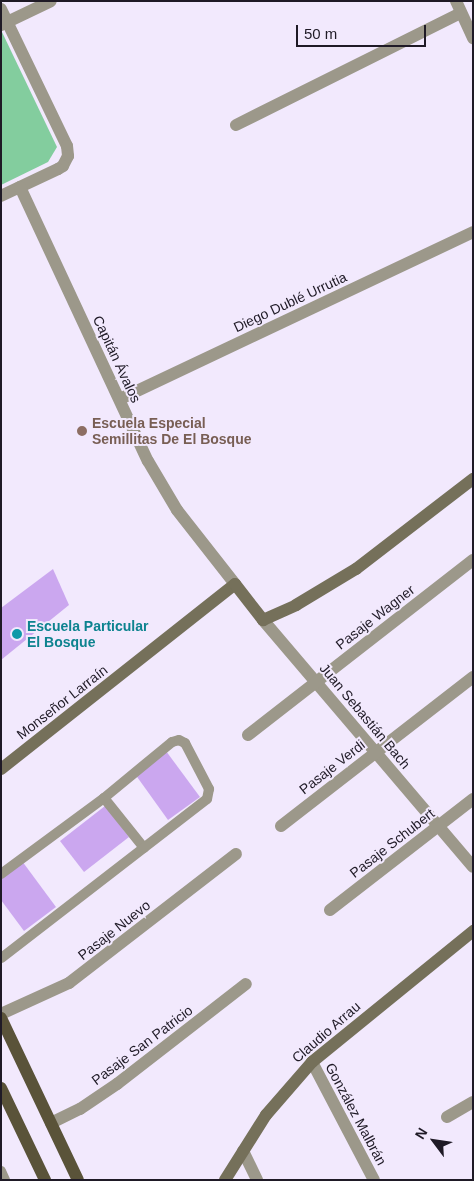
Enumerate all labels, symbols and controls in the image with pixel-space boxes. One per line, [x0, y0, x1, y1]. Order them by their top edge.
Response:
scale bar [299, 15, 429, 47]
text: 50 m [304, 25, 337, 42]
street label: Diego Dublé Urrutia [231, 268, 349, 336]
street label: Capitán Ávalos [89, 313, 145, 405]
place label: Escuela Especial Semillitas De El Bosque [92, 415, 251, 448]
marker: Escuela Especial Semillitas De El Bosque [76, 425, 88, 437]
street label: Pasaje Wagner [332, 581, 418, 653]
place label: Escuela Particular El Bosque [27, 618, 148, 650]
marker: Escuela Particular El Bosque [11, 628, 23, 640]
street label: Juan Sebastián Bach [316, 660, 414, 772]
street label: Monseñor Larraín [13, 661, 111, 743]
street label: Pasaje Verdi [296, 736, 368, 798]
street label: Pasaje Schubert [346, 805, 438, 881]
street label: Pasaje Nuevo [74, 897, 154, 963]
street label: Claudio Arrau [288, 998, 364, 1066]
street label: Pasaje San Patricio [88, 1002, 196, 1088]
street label: González Malbrán [322, 1060, 390, 1168]
north arrow [409, 1116, 459, 1166]
text: N [412, 1125, 431, 1142]

